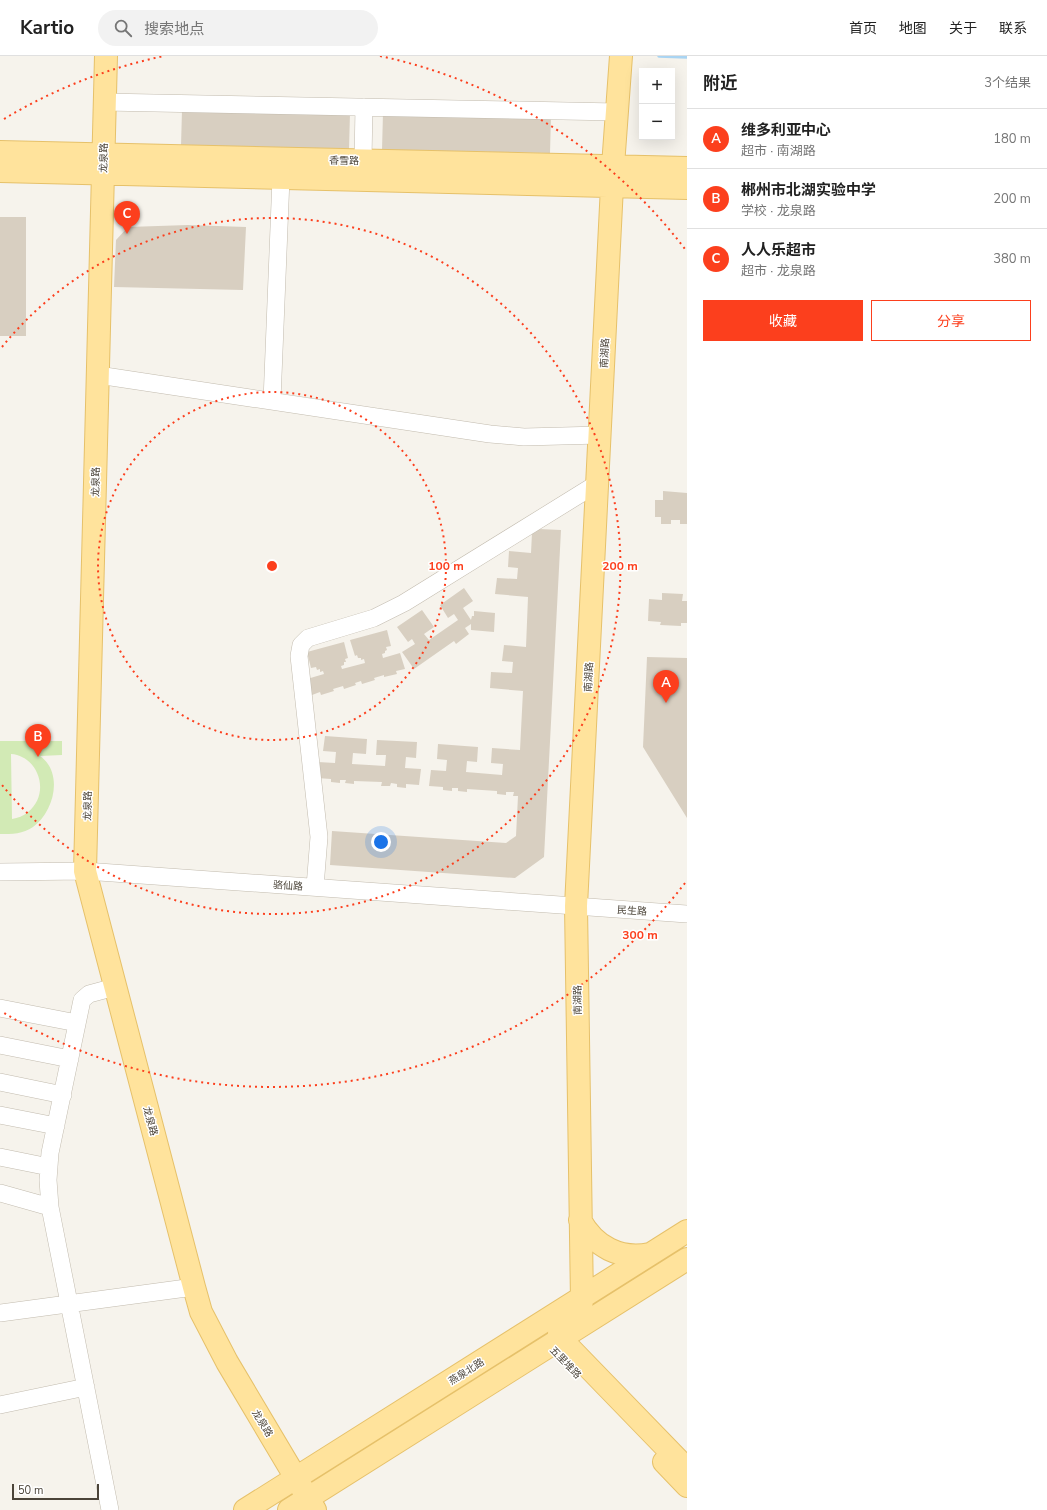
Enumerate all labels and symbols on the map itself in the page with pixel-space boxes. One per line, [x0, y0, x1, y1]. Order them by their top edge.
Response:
street label: 龙泉路 [97, 143, 111, 173]
street label: 香雪路 [329, 154, 359, 168]
pin: C [114, 201, 140, 234]
street label: 南湖路 [597, 338, 613, 368]
street label: 龙泉路 [89, 467, 103, 497]
text: 100 m [428, 558, 464, 574]
text: 200 m [602, 558, 638, 574]
centre of rings [265, 559, 279, 573]
street label: 南湖路 [581, 662, 597, 692]
pin: A [653, 670, 679, 703]
pin: B [25, 724, 51, 757]
street label: 龙泉路 [81, 791, 95, 821]
your location [371, 832, 391, 852]
street label: 骆仙路 [272, 878, 303, 894]
street label: 民生路 [616, 903, 647, 919]
text: 300 m [622, 927, 658, 943]
street label: 南湖路 [571, 985, 585, 1015]
street label: 龙泉路 [139, 1105, 161, 1138]
street label: 五里堆路 [546, 1343, 584, 1382]
street label: 燕泉北路 [446, 1355, 487, 1388]
street label: 龙泉路 [248, 1407, 276, 1440]
scale bar [12, 1482, 99, 1501]

